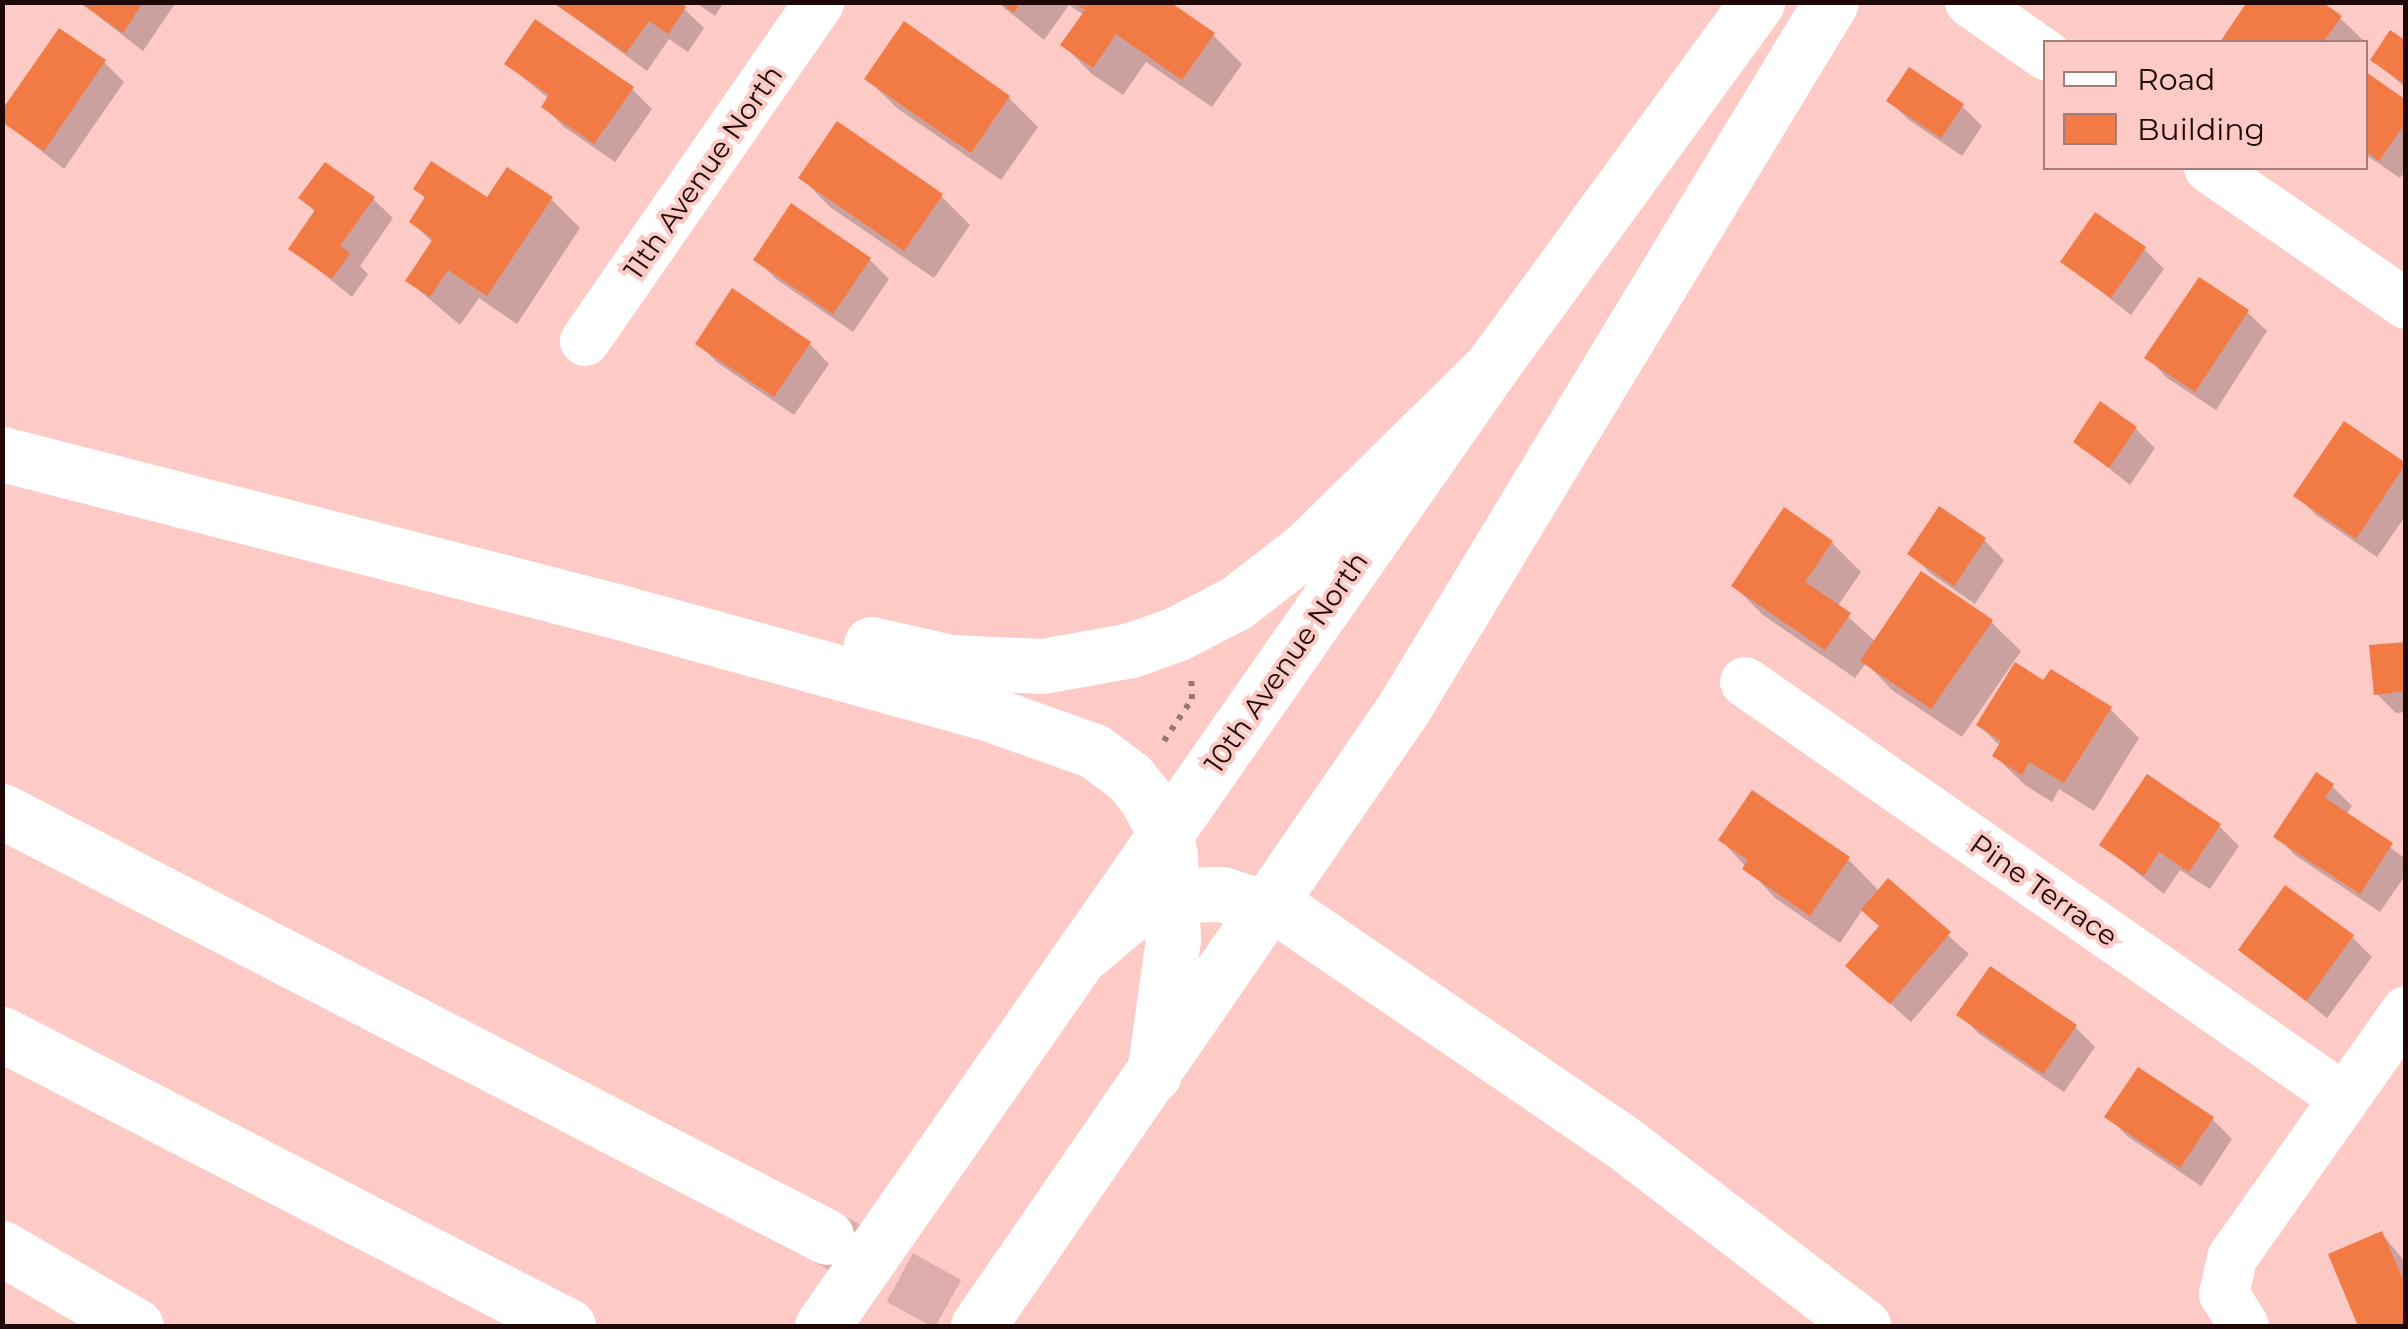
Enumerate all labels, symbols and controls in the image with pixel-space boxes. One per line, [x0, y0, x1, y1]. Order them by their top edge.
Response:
legend [2043, 40, 2368, 170]
street label: 11th Avenue North [617, 59, 789, 285]
text: Road [2137, 61, 2215, 98]
text: Building [2137, 111, 2265, 148]
street label: 10th Avenue North [1197, 545, 1375, 779]
street label: Pine Terrace [1964, 827, 2124, 953]

